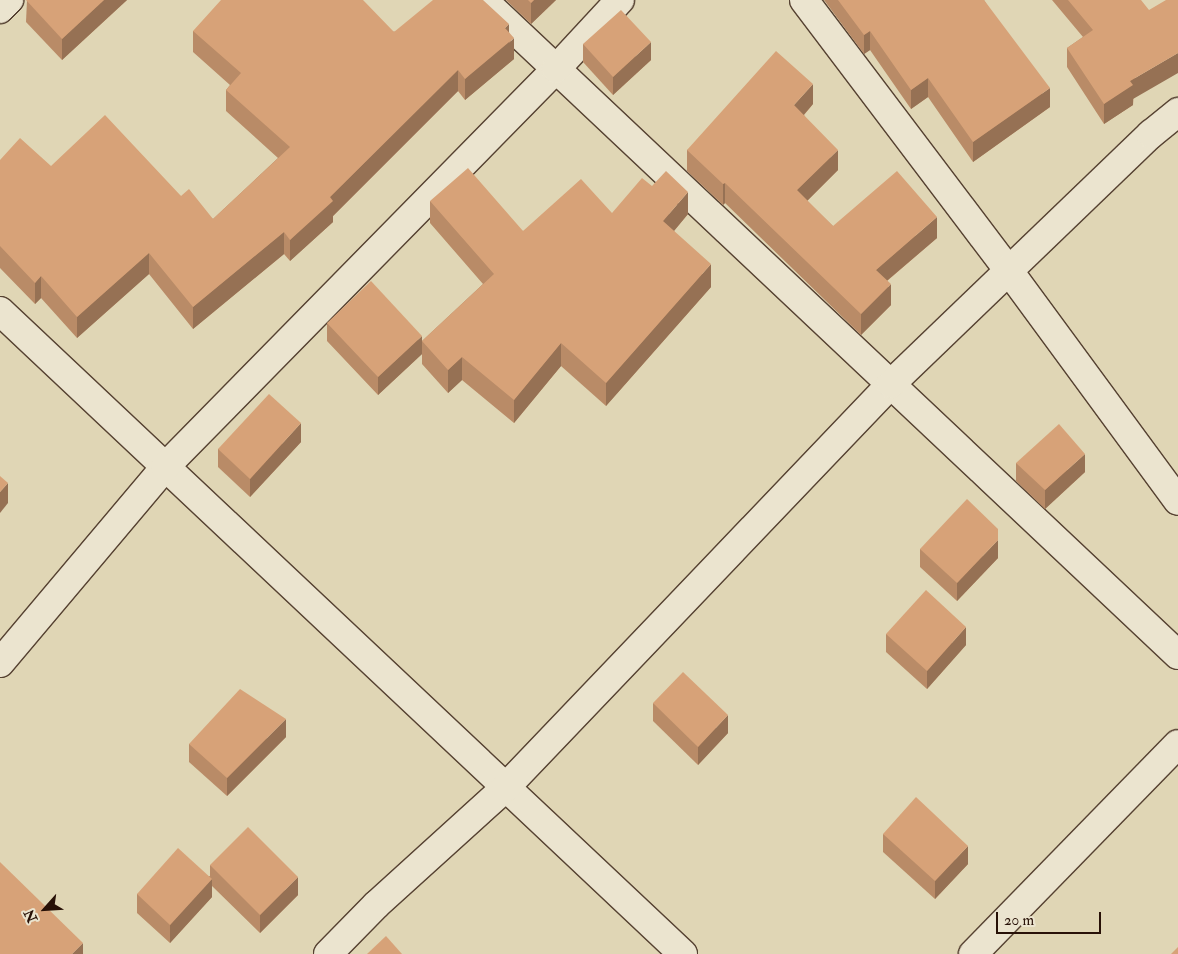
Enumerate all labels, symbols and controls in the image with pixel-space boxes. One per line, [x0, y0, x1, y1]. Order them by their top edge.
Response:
north arrow [20, 884, 70, 934]
scale bar [998, 902, 1103, 934]
text: N [21, 906, 41, 925]
text: 20 m [1004, 911, 1034, 930]

